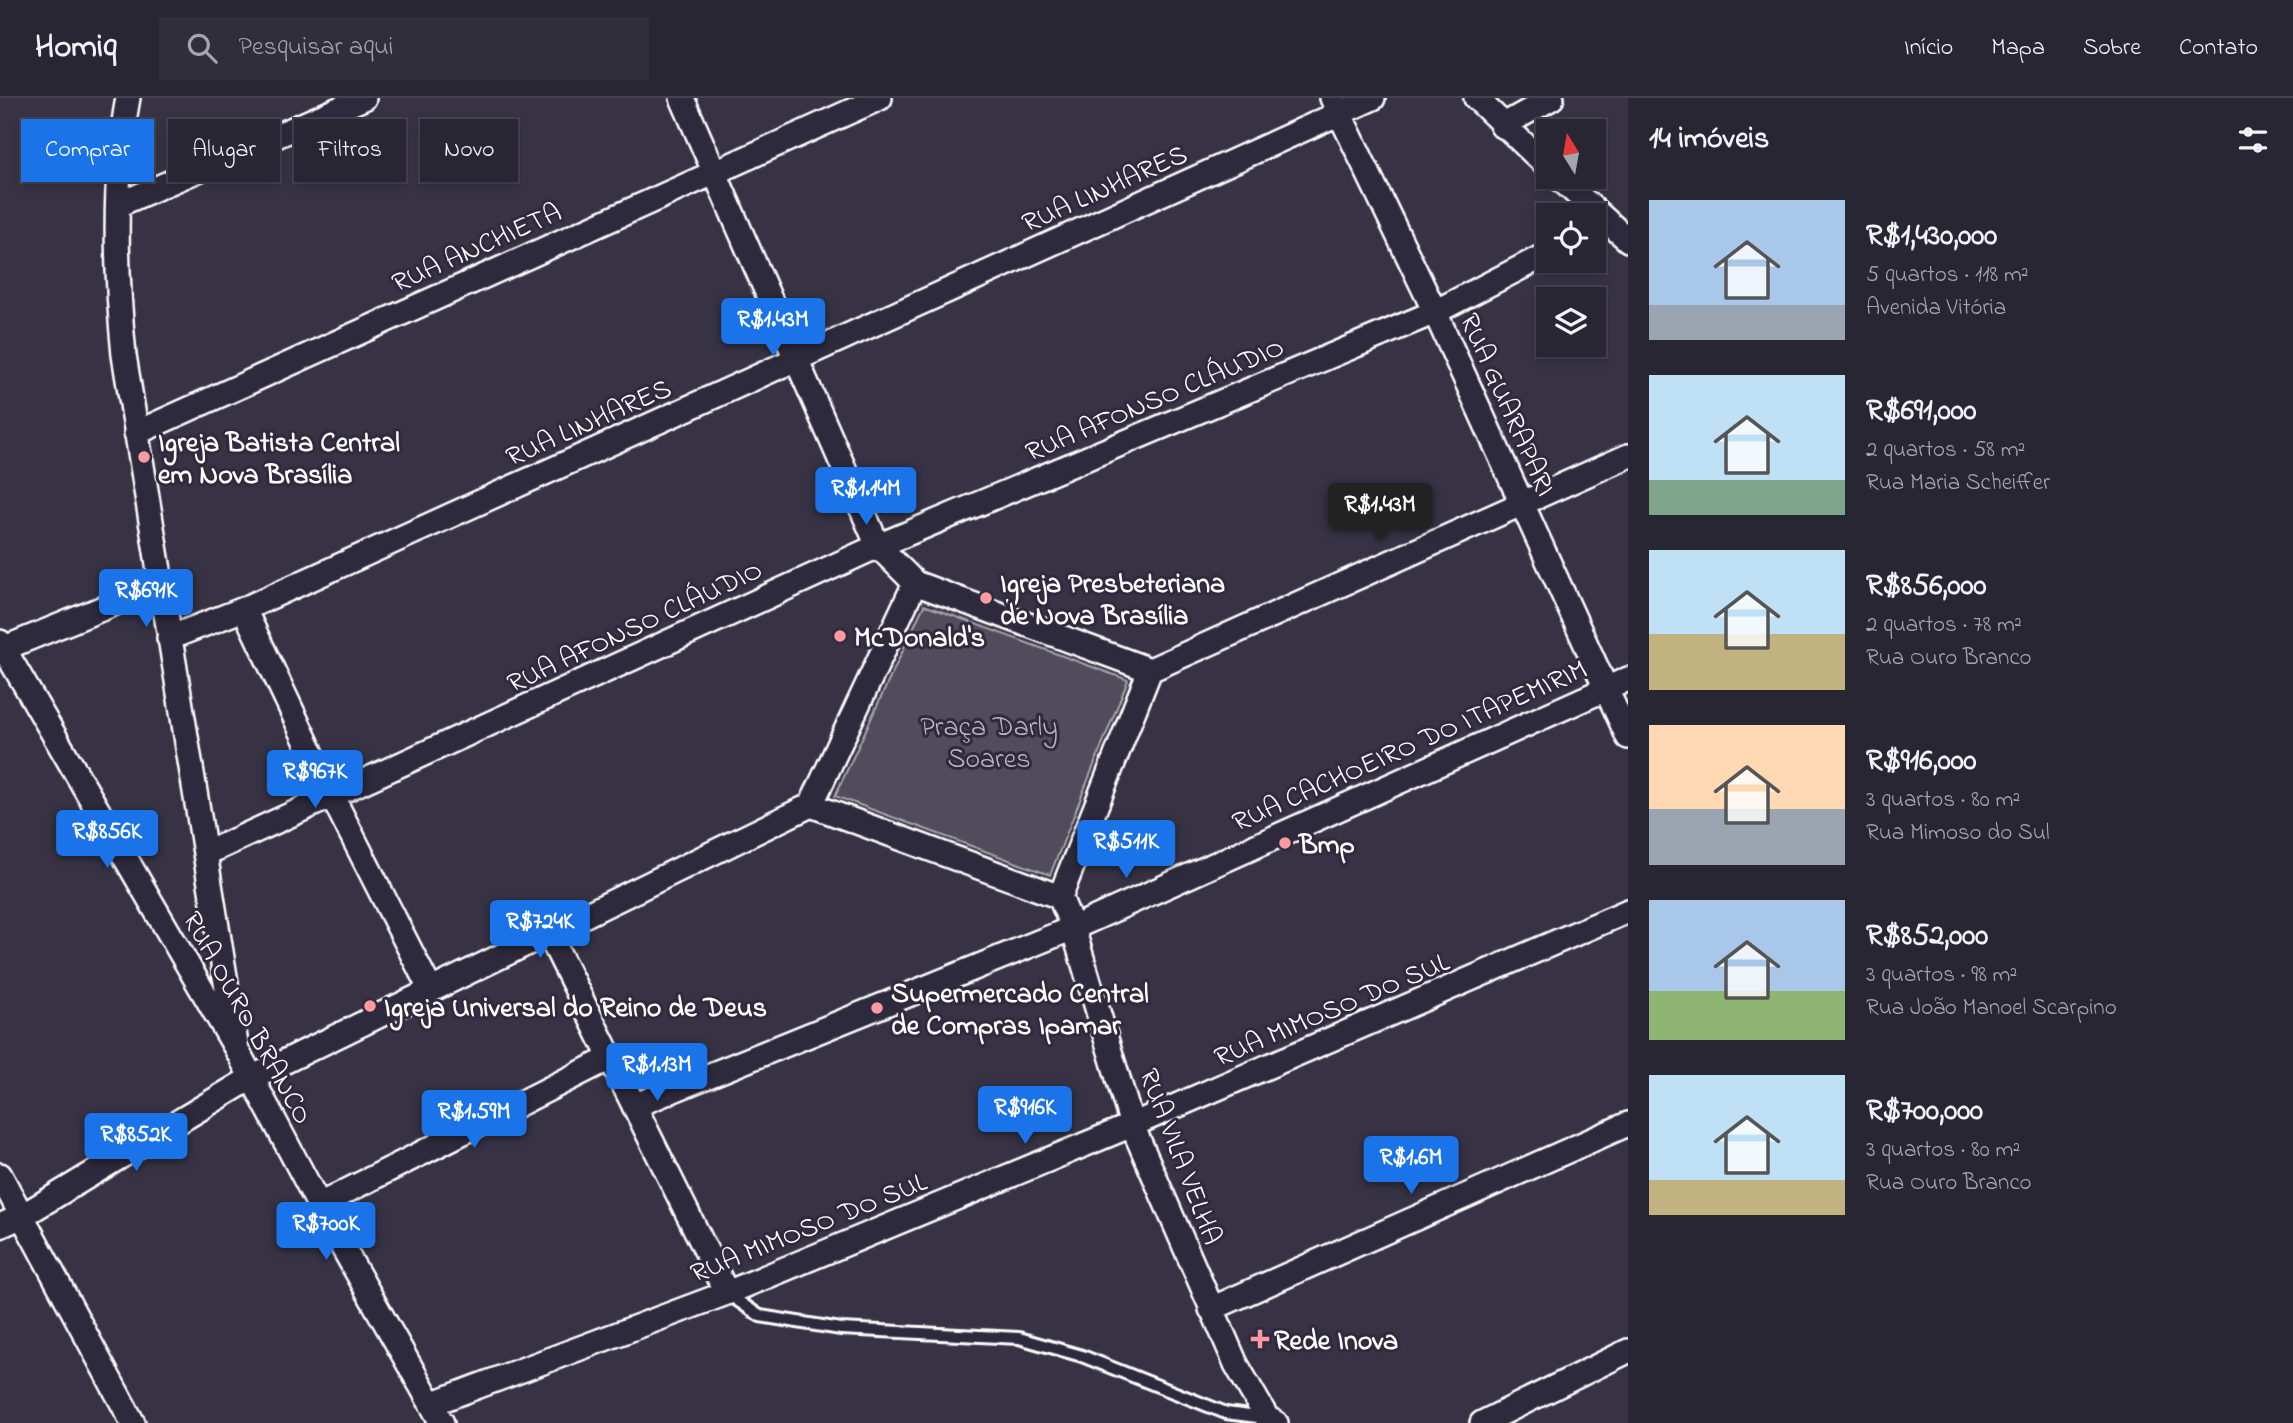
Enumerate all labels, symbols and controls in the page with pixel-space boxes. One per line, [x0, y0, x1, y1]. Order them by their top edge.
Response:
search box [159, 17, 649, 80]
text: Homiq [35, 24, 117, 72]
icon: search [183, 29, 221, 67]
text: Pesquisar aqui [239, 29, 393, 67]
text: Início [1904, 31, 1953, 66]
text: Mapa [1991, 31, 2045, 66]
text: Sobre [2083, 31, 2141, 66]
text: Contato [2179, 31, 2258, 66]
text: 14 imóveis [1649, 118, 1769, 162]
chip: Comprar [21, 119, 154, 182]
chip: Alugar [168, 119, 280, 182]
chip: Filtros [294, 119, 406, 182]
chip: Novo [420, 119, 518, 182]
north arrow [1536, 119, 1606, 189]
map controls [1536, 119, 1606, 357]
icon: filters [2234, 121, 2272, 159]
street label: RUA LINHARES [1016, 135, 1195, 245]
street label: RUA ANCHIETA [386, 193, 569, 305]
button: locate [1536, 203, 1606, 273]
text: R$1,430,000 [1866, 215, 1997, 259]
icon: home [1705, 228, 1789, 312]
text: 5 quartos · 118 m² [1866, 259, 2029, 292]
button: layers [1536, 287, 1606, 357]
text: Avenida Vitória [1866, 292, 2006, 325]
pin: R$1.43M [708, 299, 838, 358]
text: R$1.43M [737, 304, 809, 337]
street label: RUA GUARAPARI [1447, 307, 1564, 504]
street label: RUA AFONSO CLÁUDIO [1020, 328, 1291, 474]
street label: RUA LINHARES [500, 369, 679, 479]
text: R$691,000 [1866, 390, 1977, 434]
icon: home [1705, 403, 1789, 487]
place label: Igreja Batista Central em Nova Brasília [158, 424, 400, 497]
text: 2 quartos · 58 m² [1866, 434, 2025, 467]
marker: Igreja Batista Central em Nova Brasília [136, 449, 152, 465]
text: Rua Maria Scheiffer [1866, 467, 2050, 500]
pin: R$1.14M [801, 468, 931, 527]
text: R$1.14M [831, 473, 901, 506]
pin: R$1.43M [1315, 484, 1445, 543]
text: R$1.43M [1344, 489, 1416, 522]
street label: RUA AFONSO CLÁUDIO [501, 551, 770, 705]
place label: Igreja Presbeteriana de Nova Brasília [1000, 565, 1225, 638]
text: R$856,000 [1866, 565, 1986, 609]
pin: R$691K [89, 570, 203, 629]
text: R$691K [115, 575, 177, 608]
icon: home [1705, 578, 1789, 662]
marker: Igreja Presbeteriana de Nova Brasília [978, 590, 994, 606]
text: 2 quartos · 78 m² [1866, 609, 2022, 642]
place label: McDonald's [854, 619, 985, 660]
marker: McDonald's [832, 628, 848, 644]
text: Rua Ouro Branco [1866, 642, 2032, 675]
street label: RUA CACHOEIRO DO ITAPEMIRIM [1226, 650, 1595, 844]
park label: Praça Darly Soares [920, 708, 1058, 781]
text: R$916,000 [1866, 740, 1977, 784]
pin: R$967K [258, 750, 372, 810]
icon: home [1705, 753, 1789, 837]
text: R$967K [283, 756, 347, 789]
text: 3 quartos · 80 m² [1866, 784, 2020, 817]
pin: R$856K [50, 810, 164, 870]
text: R$856K [72, 816, 142, 849]
text: Rua Mimoso do Sul [1866, 817, 2050, 850]
pin: R$511K [1069, 820, 1183, 880]
text: R$511K [1093, 826, 1159, 859]
place label: Bmp [1297, 826, 1355, 867]
marker: Bmp [1277, 835, 1293, 851]
pin: R$724K [483, 900, 597, 960]
street label: RUA OURO BRANCO [170, 905, 322, 1133]
text: R$724K [506, 906, 574, 939]
text: R$852,000 [1866, 915, 1988, 959]
icon: home [1705, 928, 1789, 1012]
street label: RUA MIMOSO DO SUL [1208, 943, 1457, 1079]
text: 3 quartos · 98 m² [1866, 959, 2017, 992]
place label: Supermercado Central de Compras Ipamar [891, 975, 1149, 1048]
place label: Igreja Universal do Reino de Deus [384, 989, 767, 1031]
text: Rua João Manoel Scarpino [1866, 992, 2117, 1025]
marker: Igreja Universal do Reino de Deus [362, 998, 378, 1014]
marker: Supermercado Central de Compras Ipamar [869, 1000, 885, 1016]
pin: R$1.13M [592, 1044, 722, 1103]
text: R$1.13M [622, 1049, 692, 1082]
street label: RUA VILA VELHA [1126, 1063, 1231, 1251]
pin: R$916K [968, 1086, 1082, 1146]
pin: R$1.59M [409, 1090, 539, 1150]
text: R$700,000 [1866, 1090, 1983, 1134]
text: R$916K [994, 1092, 1056, 1125]
text: R$1.59M [438, 1096, 510, 1129]
icon: home [1705, 1103, 1789, 1187]
pin: R$852K [79, 1114, 193, 1173]
text: R$852K [100, 1119, 172, 1152]
text: 3 quartos · 80 m² [1866, 1134, 2020, 1167]
pin: R$1.6M [1354, 1136, 1468, 1196]
text: R$1.6M [1380, 1142, 1442, 1175]
street label: RUA MIMOSO DO SUL [685, 1163, 934, 1295]
text: Rua Ouro Branco [1866, 1167, 2032, 1200]
pin: R$700K [269, 1202, 383, 1262]
text: R$700K [292, 1208, 360, 1241]
place label: Rede Inova [1274, 1322, 1398, 1363]
marker: Rede Inova [1252, 1331, 1268, 1347]

